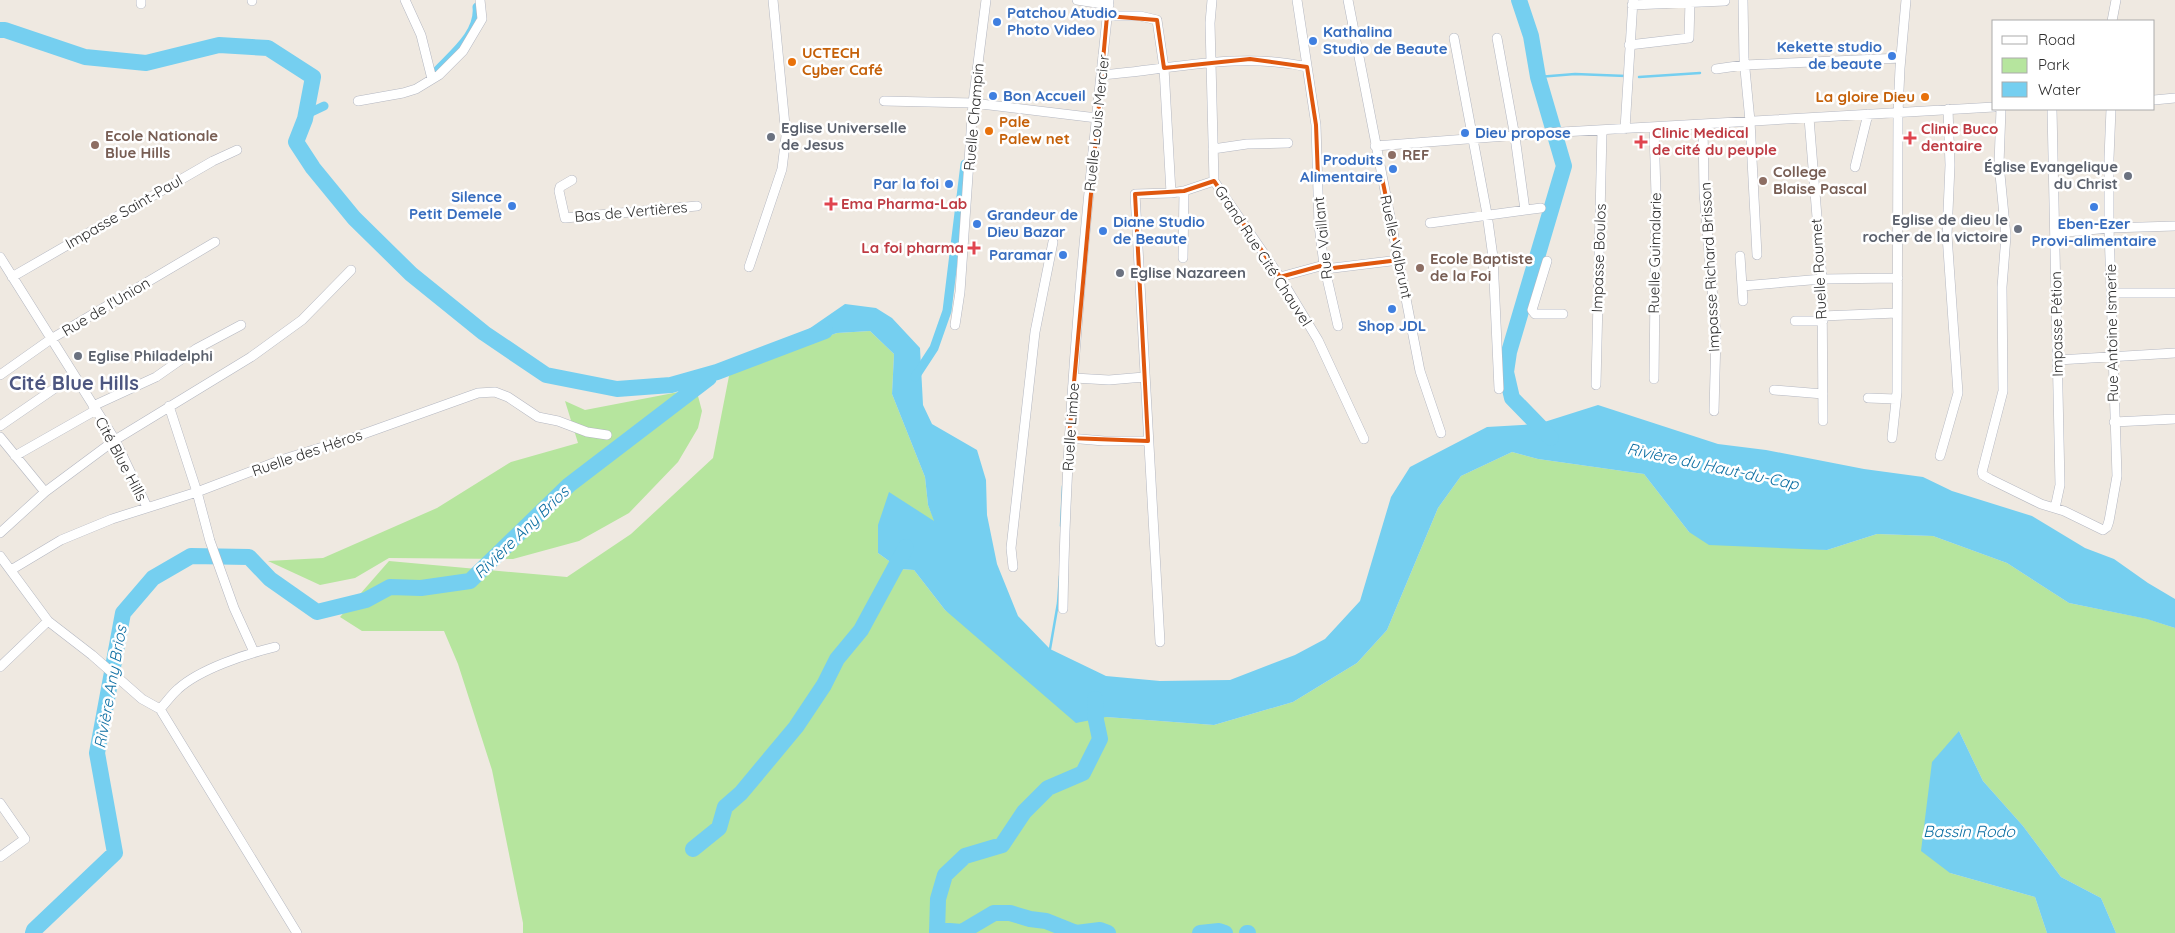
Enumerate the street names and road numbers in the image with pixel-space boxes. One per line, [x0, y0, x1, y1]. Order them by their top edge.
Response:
street label: Ruelle Louis Mercier [1080, 53, 1113, 192]
street label: Ruelle Champin [959, 62, 988, 172]
street label: Impasse Saint-Paul [62, 170, 186, 253]
street label: Grand Rue Cité Chauvel [1211, 182, 1316, 330]
street label: Impasse Richard Brisson [1696, 182, 1723, 352]
street label: Ruelle Guimalarie [1644, 192, 1665, 314]
street label: Ruelle Valbrunt [1376, 193, 1417, 301]
street label: Rue Vaillant [1309, 196, 1336, 280]
street label: Bas de Vertières [574, 197, 688, 226]
street label: Impasse Boulos [1587, 203, 1610, 313]
street label: Ruelle Roumet [1806, 218, 1831, 320]
street label: Rue Antoine Ismerie [2101, 264, 2122, 402]
street label: Impasse Pétion [2046, 271, 2067, 377]
street label: Rue de l'Union [58, 273, 153, 340]
street label: Ruelle Limbe [1058, 382, 1083, 472]
street label: Cité Blue Hills [91, 413, 152, 504]
street label: Ruelle des Héros [249, 425, 365, 480]

